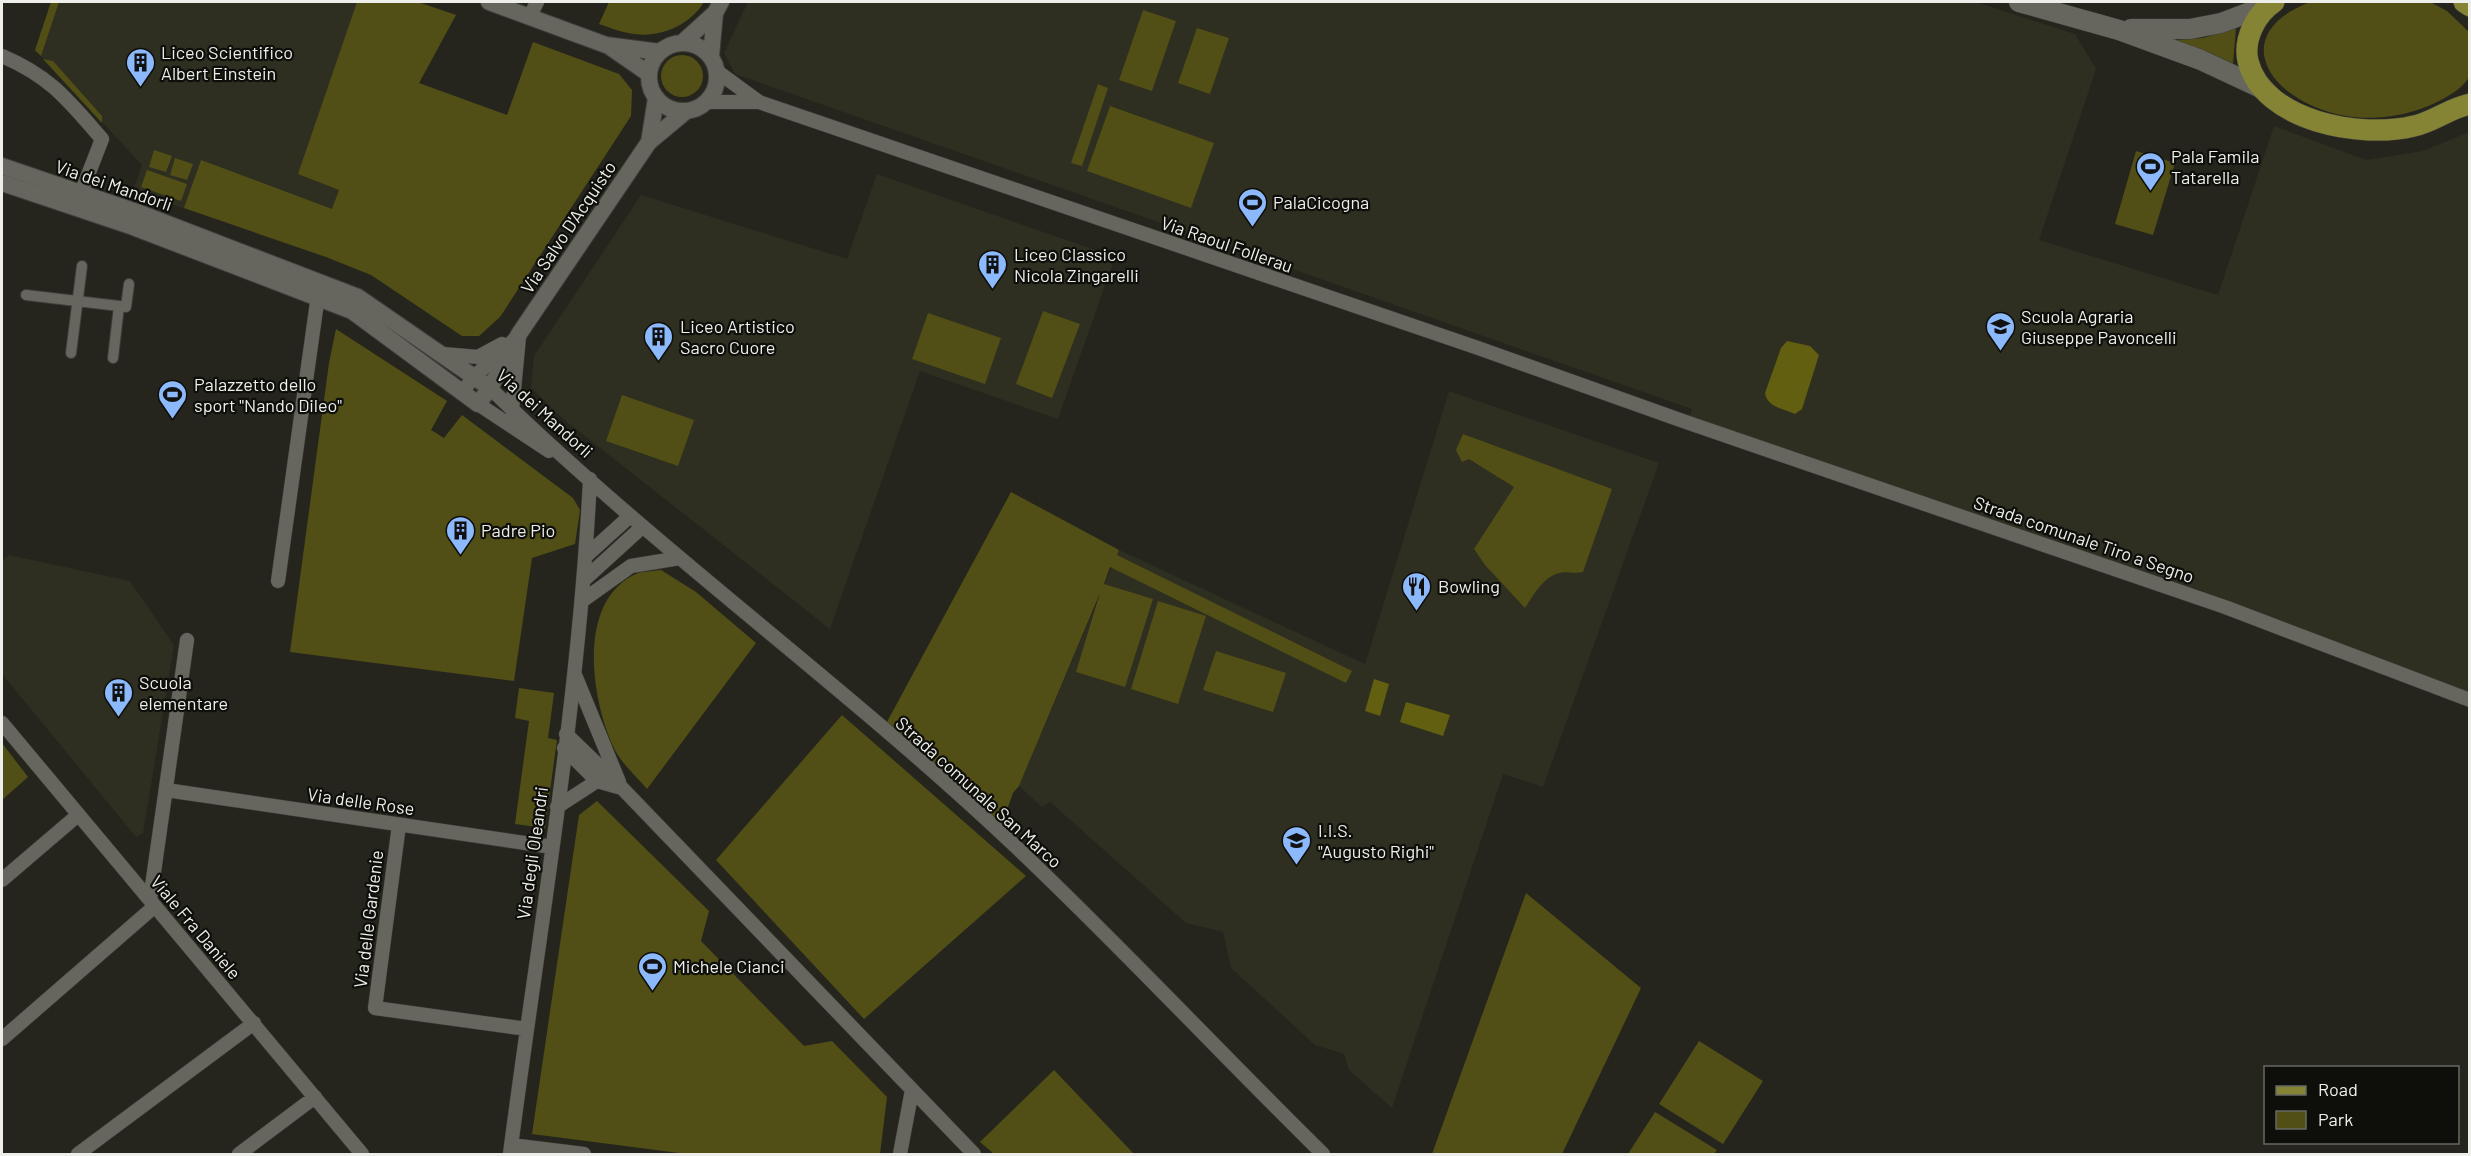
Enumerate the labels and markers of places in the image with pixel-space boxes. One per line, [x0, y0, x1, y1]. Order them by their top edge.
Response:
place label: Liceo Scientifico Albert Einstein [161, 41, 293, 84]
building icon: Liceo Scientifico Albert Einstein [124, 46, 156, 88]
place label: Pala Famila Tatarella [2171, 145, 2259, 188]
sports icon: Pala Famila Tatarella [2134, 150, 2166, 192]
sports icon: PalaCicogna [1236, 186, 1268, 228]
place label: PalaCicogna [1273, 191, 1369, 213]
place label: Liceo Classico Nicola Zingarelli [1014, 243, 1139, 286]
building icon: Liceo Classico Nicola Zingarelli [977, 248, 1009, 290]
place label: Scuola Agraria Giuseppe Pavoncelli [2021, 305, 2177, 348]
school or university icon: Scuola Agraria Giuseppe Pavoncelli [1984, 310, 2016, 352]
place label: Liceo Artistico Sacro Cuore [680, 315, 795, 358]
building icon: Liceo Artistico Sacro Cuore [643, 320, 675, 362]
place label: Palazzetto dello sport "Nando Dileo" [194, 373, 342, 416]
sports icon: Palazzetto dello sport "Nando Dileo" [157, 378, 189, 420]
building icon: Padre Pio [444, 514, 476, 556]
place label: Padre Pio [481, 519, 555, 541]
restaurant icon: Bowling [1401, 570, 1433, 612]
place label: Bowling [1438, 575, 1500, 597]
place label: Scuola elementare [139, 671, 228, 714]
building icon: Scuola elementare [102, 676, 134, 718]
place label: I.I.S. "Augusto Righi" [1318, 819, 1434, 862]
school or university icon: I.I.S. "Augusto Righi" [1281, 824, 1313, 866]
sports icon: Michele Cianci [636, 950, 668, 992]
place label: Michele Cianci [673, 955, 785, 977]

